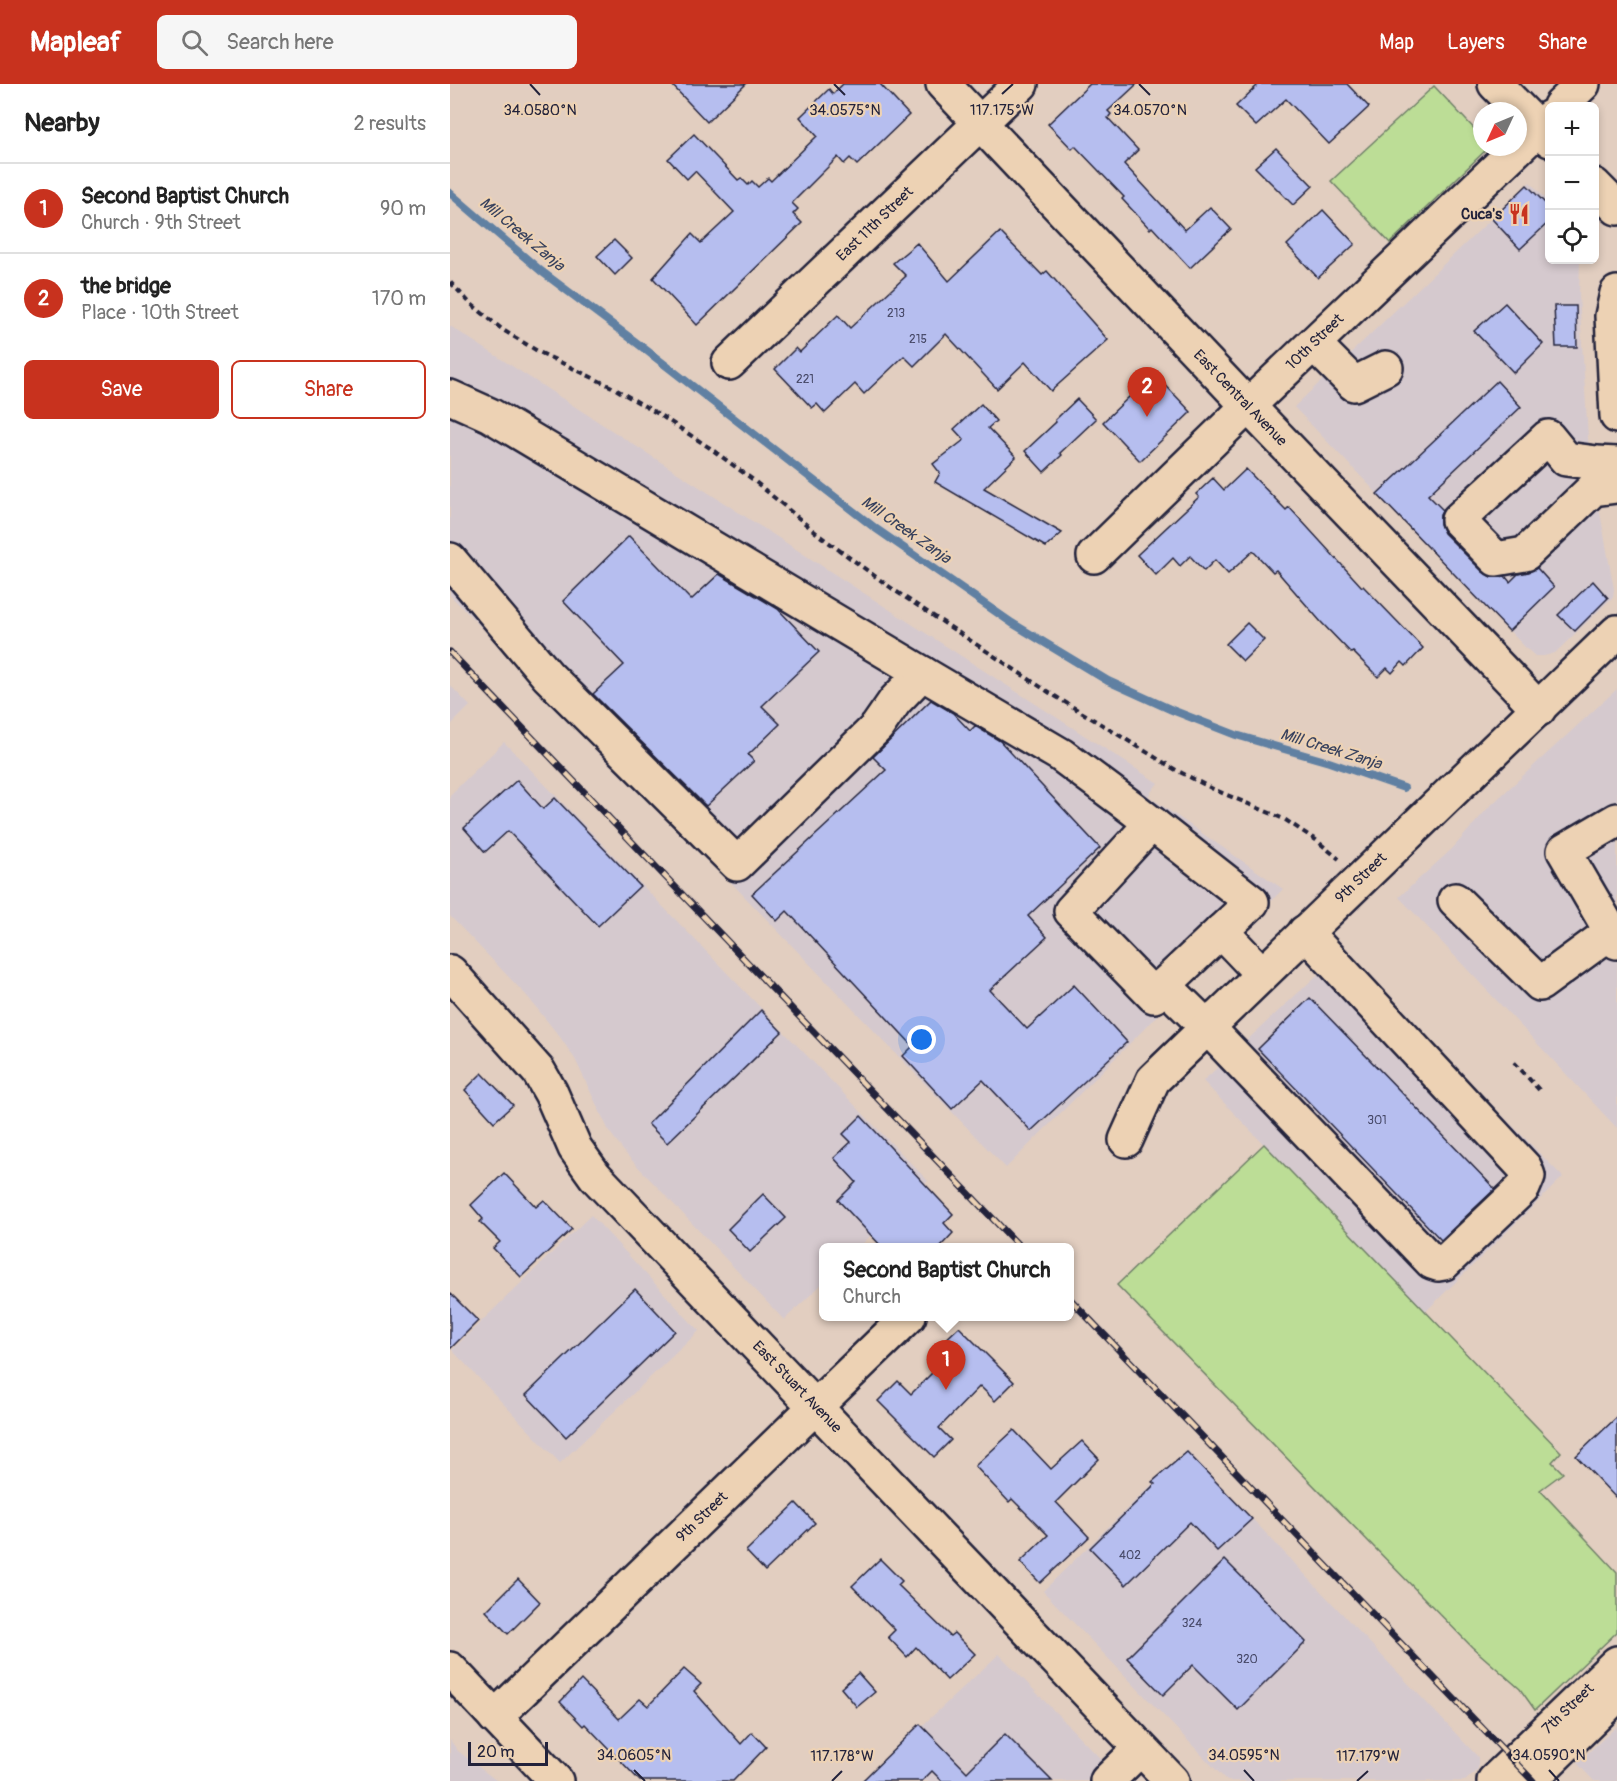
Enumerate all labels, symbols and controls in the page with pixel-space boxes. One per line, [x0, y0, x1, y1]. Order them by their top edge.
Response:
search box [157, 15, 577, 69]
text: Mapleaf [30, 25, 121, 60]
icon: search [178, 26, 211, 59]
text: Search here [226, 28, 334, 56]
text: Map [1379, 29, 1414, 56]
text: Layers [1447, 29, 1505, 56]
text: Share [1538, 29, 1587, 56]
text: 34.0580°N [503, 101, 577, 120]
text: 34.0575°N [809, 101, 881, 120]
text: 117.175°W [970, 101, 1034, 120]
text: 34.0570°N [1113, 101, 1187, 120]
north arrow [1473, 102, 1527, 156]
map controls [1545, 102, 1599, 264]
button: + [1545, 102, 1599, 156]
text: Nearby [24, 107, 100, 139]
text: 2 results [354, 111, 426, 136]
button: − [1545, 156, 1599, 210]
text: Second Baptist Church [81, 182, 289, 210]
street label: East 11th Street [833, 182, 918, 265]
water label: Mill Creek Zanja [475, 193, 570, 276]
text: 1 [40, 196, 47, 221]
text: 90 m [380, 196, 426, 221]
restaurant icon: Cuca's [1507, 202, 1531, 226]
place label: Cuca's [1461, 205, 1502, 224]
text: Church · 9th Street [81, 210, 241, 235]
button: locate [1545, 210, 1599, 264]
text: the bridge [81, 272, 171, 300]
text: 2 [38, 286, 49, 311]
text: 170 m [372, 286, 426, 311]
text: Place · 10th Street [81, 300, 239, 325]
house number: 213 [887, 306, 905, 321]
street label: 10th Street [1282, 309, 1349, 374]
house number: 215 [909, 332, 927, 347]
street label: East Central Avenue [1189, 346, 1291, 451]
button: Save [24, 360, 219, 419]
button: Share [231, 360, 426, 419]
pin: 2 [1128, 368, 1166, 417]
house number: 221 [796, 372, 814, 387]
water label: Mill Creek Zanja [857, 492, 956, 569]
water label: Mill Creek Zanja [1278, 724, 1385, 774]
street label: 9th Street [1331, 848, 1392, 907]
your location [907, 1025, 936, 1054]
house number: 301 [1367, 1113, 1387, 1128]
popup [819, 1243, 1074, 1321]
text: Second Baptist Church [842, 1256, 1051, 1284]
text: Church [842, 1284, 901, 1309]
street label: East Stuart Avenue [748, 1337, 846, 1438]
pin: 1 [926, 1340, 966, 1390]
street label: 9th Street [672, 1487, 733, 1546]
house number: 402 [1119, 1548, 1141, 1563]
house number: 324 [1182, 1616, 1202, 1631]
house number: 320 [1236, 1652, 1258, 1667]
street label: 7th Street [1538, 1679, 1599, 1738]
scale bar [468, 1739, 548, 1766]
text: 20 m [477, 1742, 515, 1762]
text: 34.0605°N [597, 1746, 671, 1765]
text: 34.0595°N [1208, 1746, 1280, 1765]
text: 34.0590°N [1512, 1746, 1586, 1765]
text: 117.178°W [810, 1747, 874, 1766]
text: 117.179°W [1336, 1747, 1400, 1766]

